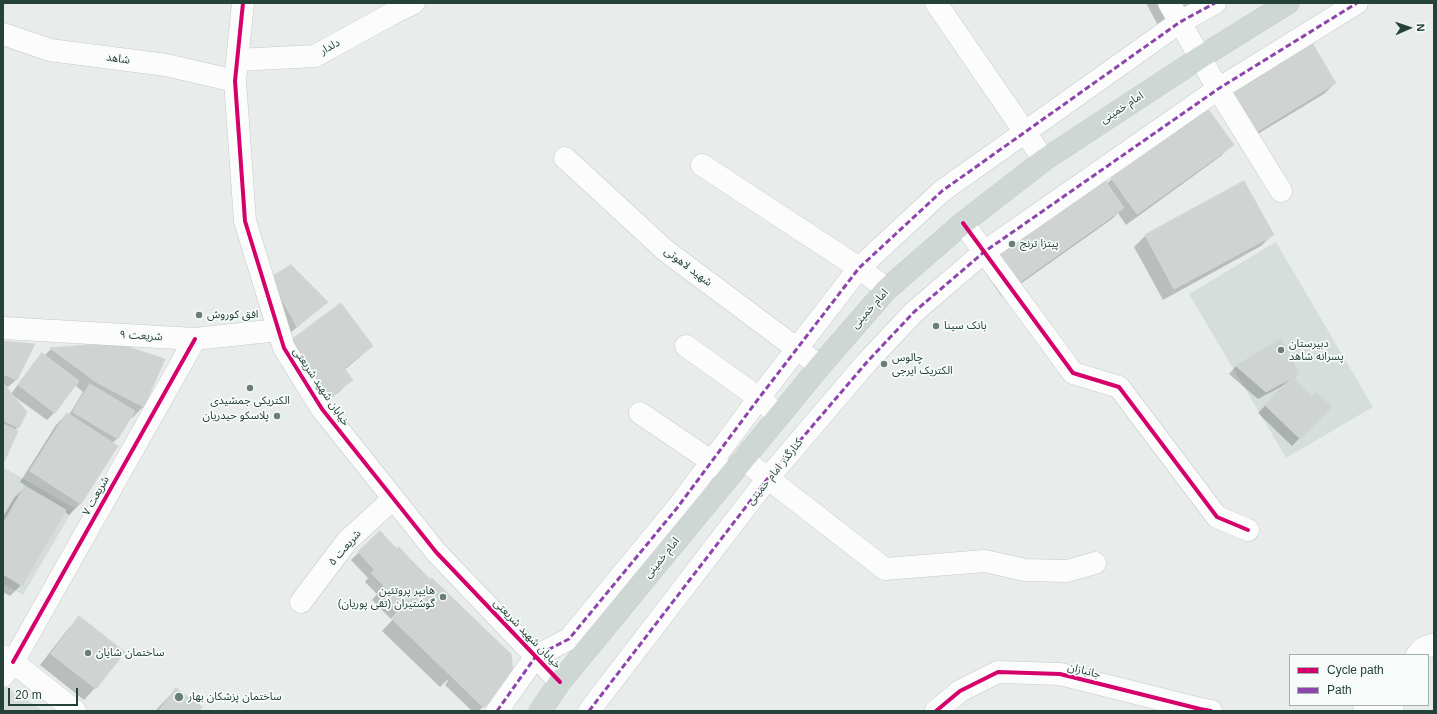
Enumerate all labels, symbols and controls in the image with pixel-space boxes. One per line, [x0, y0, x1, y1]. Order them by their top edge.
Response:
north arrow [1389, 8, 1429, 48]
text: N [1415, 23, 1427, 32]
street label: دلدار [318, 36, 342, 58]
street label: شاهد [105, 51, 131, 67]
street label: امام خمینی [1098, 89, 1146, 127]
place label: پیتزا ترنج [1020, 237, 1059, 251]
marker: پیتزا ترنج [1007, 239, 1017, 249]
street label: شهید لاهوتی [661, 245, 715, 289]
street label: امام خمینی [849, 286, 891, 332]
place label: افق کوروش [207, 308, 258, 322]
marker: افق کوروش [194, 310, 204, 320]
place label: بانک سینا [944, 319, 987, 333]
marker: بانک سینا [931, 321, 941, 331]
street label: شریعت ۹ [119, 328, 163, 344]
place label: دبیرستان پسرانه شاهد [1289, 337, 1344, 363]
street label: خیابان شهید شریعتی [290, 345, 352, 429]
marker: دبیرستان پسرانه شاهد [1276, 345, 1286, 355]
place label: چالوس الکتریک ایرجی [892, 351, 953, 377]
marker: چالوس الکتریک ایرجی [879, 359, 889, 369]
marker: الکتریکی جمشیدی [245, 383, 255, 393]
place label: الکتریکی جمشیدی [210, 394, 290, 408]
place label: پلاسکو حیدریان [202, 409, 269, 423]
marker: پلاسکو حیدریان [272, 411, 282, 421]
street label: کنارگذر امام خمینی [744, 436, 806, 508]
street label: شریعت ۷ [80, 474, 112, 518]
street label: شریعت ۵ [326, 527, 364, 569]
street label: امام خمینی [642, 535, 682, 581]
place label: هایپر پروتئین گوشتیران (تقی پوریان) [338, 584, 435, 610]
marker: هایپر پروتئین گوشتیران (تقی پوریان) [438, 592, 448, 602]
street label: خیابان شهید شریعتی [490, 596, 564, 672]
place label: ساختمان شایان [96, 646, 164, 660]
marker: ساختمان شایان [83, 648, 93, 658]
legend [1289, 654, 1429, 706]
street label: جانبازان [1066, 661, 1102, 681]
text: Cycle path [1327, 663, 1384, 677]
scale bar [10, 680, 80, 706]
text: Path [1327, 683, 1352, 697]
text: 20 m [15, 688, 42, 702]
place label: ساختمان پزشکان بهار [188, 690, 282, 704]
marker: ساختمان پزشکان بهار [173, 691, 185, 703]

